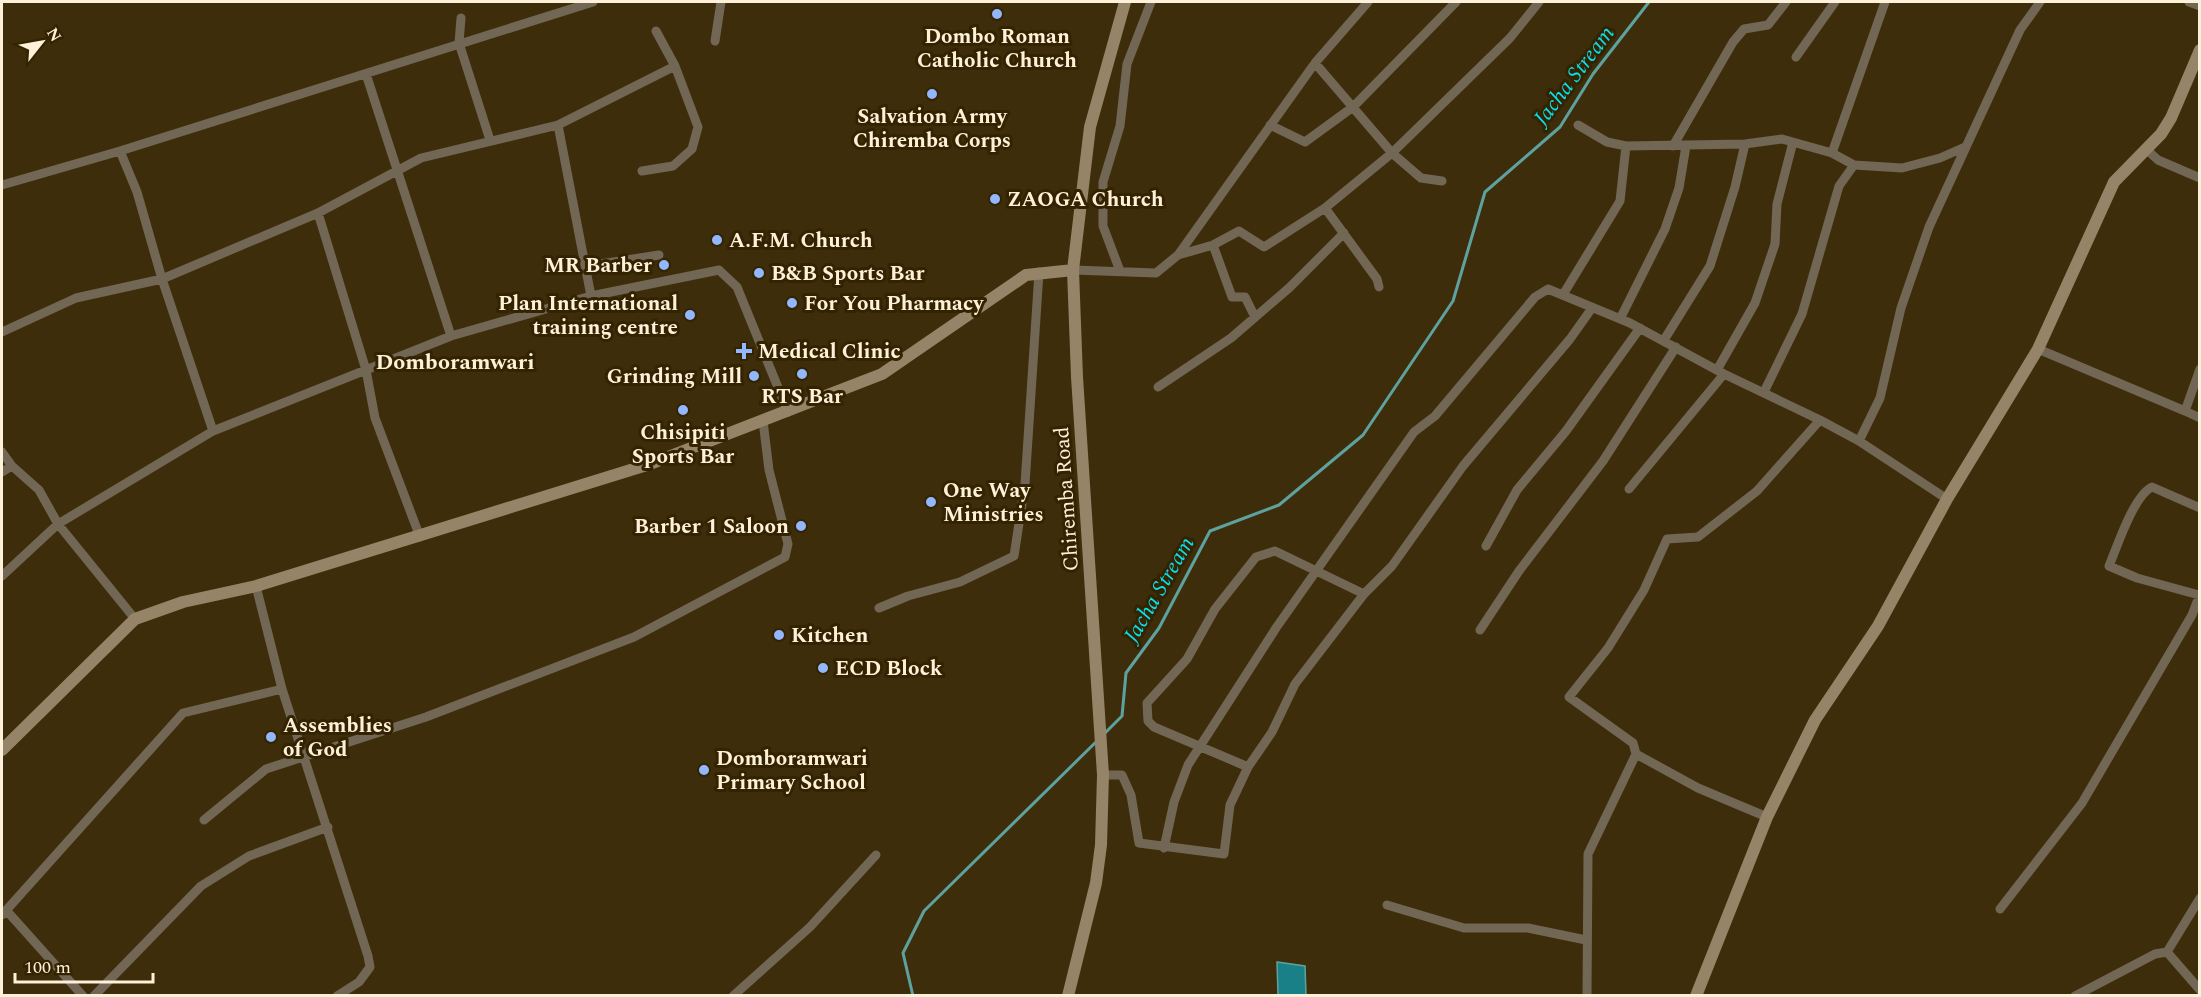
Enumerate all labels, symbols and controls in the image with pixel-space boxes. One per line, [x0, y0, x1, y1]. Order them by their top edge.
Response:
marker: Dombo Roman Catholic Church [990, 7, 1004, 21]
north arrow [12, 12, 72, 72]
water label: Jacha Stream [1524, 19, 1623, 135]
place label: Dombo Roman Catholic Church [917, 21, 1077, 77]
text: N [40, 23, 68, 47]
marker: Salvation Army Chiremba Corps [925, 87, 939, 101]
place label: Salvation Army Chiremba Corps [853, 101, 1011, 157]
place label: ZAOGA Church [1007, 184, 1164, 216]
marker: ZAOGA Church [988, 192, 1002, 206]
place label: A.F.M. Church [729, 225, 873, 257]
marker: A.F.M. Church [710, 233, 724, 247]
place label: MR Barber [544, 250, 652, 282]
marker: MR Barber [657, 258, 671, 272]
place label: B&B Sports Bar [771, 258, 924, 290]
marker: B&B Sports Bar [752, 266, 766, 280]
place label: Plan International training centre [498, 288, 678, 344]
place label: For You Pharmacy [804, 288, 984, 320]
marker: For You Pharmacy [785, 296, 799, 310]
marker: Plan International training centre [683, 308, 697, 322]
place label: Medical Clinic [758, 336, 901, 368]
marker: Medical Clinic [735, 342, 753, 360]
district label: Domboramwari [375, 346, 535, 379]
place label: Grinding Mill [607, 361, 742, 393]
marker: RTS Bar [795, 367, 809, 381]
marker: Grinding Mill [747, 369, 761, 383]
place label: RTS Bar [761, 381, 843, 413]
marker: Chisipiti Sports Bar [676, 403, 690, 417]
place label: Chisipiti Sports Bar [632, 417, 734, 473]
street label: Chiremba Road [1046, 425, 1088, 572]
place label: One Way Ministries [943, 475, 1044, 531]
marker: One Way Ministries [924, 495, 938, 509]
place label: Barber 1 Saloon [634, 511, 789, 543]
marker: Barber 1 Saloon [794, 519, 808, 533]
water label: Jacha Stream [1115, 530, 1203, 651]
place label: Kitchen [791, 620, 868, 652]
marker: Kitchen [772, 628, 786, 642]
place label: ECD Block [835, 653, 943, 685]
marker: ECD Block [816, 661, 830, 675]
place label: Assemblies of God [283, 710, 392, 766]
marker: Assemblies of God [264, 730, 278, 744]
place label: Domboramwari Primary School [716, 743, 868, 799]
marker: Domboramwari Primary School [697, 763, 711, 777]
scale bar [15, 946, 153, 984]
text: 100 m [24, 954, 71, 981]

